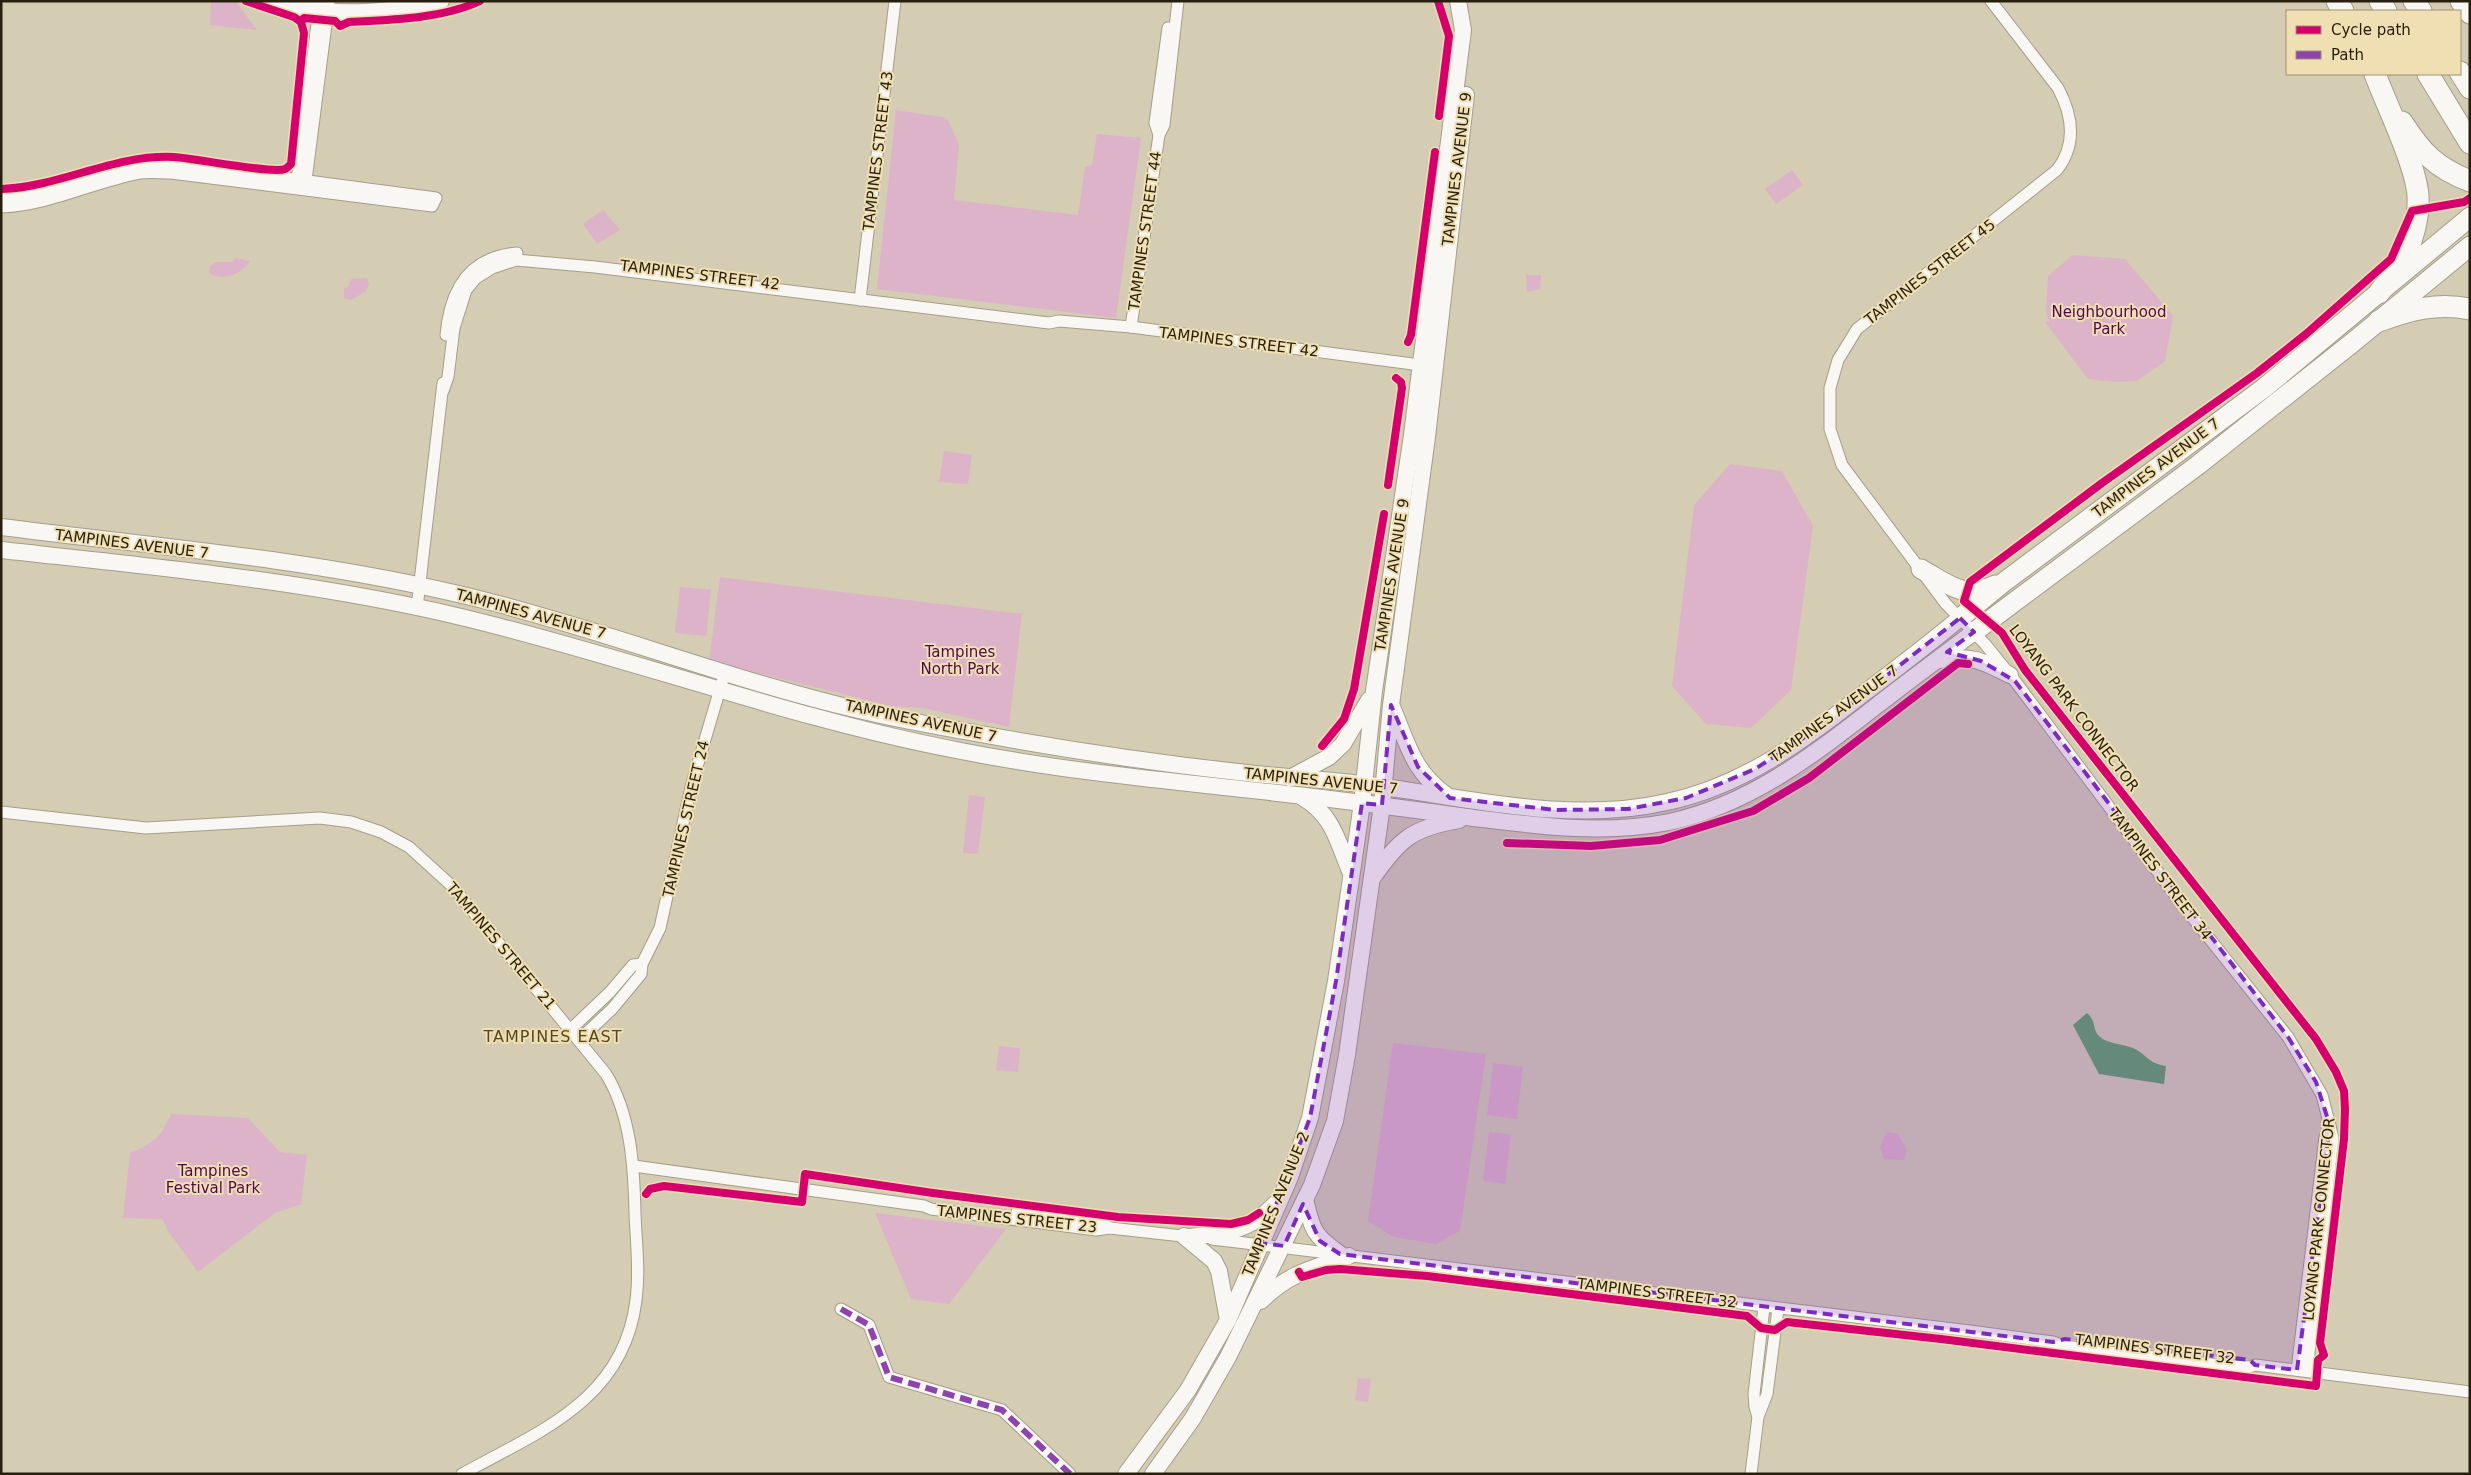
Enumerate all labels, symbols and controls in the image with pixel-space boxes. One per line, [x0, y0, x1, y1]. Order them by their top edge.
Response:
legend [2286, 10, 2461, 75]
text: Cycle path [2331, 21, 2411, 39]
text: Path [2331, 46, 2364, 64]
street label: TAMPINES STREET 43 [859, 70, 897, 233]
street label: TAMPINES AVENUE 9 [1439, 91, 1475, 248]
street label: TAMPINES STREET 44 [1125, 150, 1165, 313]
street label: TAMPINES STREET 45 [1860, 215, 1999, 329]
street label: TAMPINES STREET 42 [618, 256, 781, 294]
park label: Neighbourhood Park [2051, 303, 2167, 338]
street label: TAMPINES STREET 42 [1157, 323, 1320, 361]
street label: TAMPINES AVENUE 7 [2088, 414, 2223, 522]
street label: TAMPINES AVENUE 9 [1371, 497, 1413, 654]
street label: TAMPINES AVENUE 7 [53, 526, 210, 562]
street label: TAMPINES AVENUE 7 [453, 585, 608, 643]
street label: LOYANG PARK CONNECTOR [2005, 621, 2143, 795]
park label: Tampines North Park [920, 643, 1000, 678]
street label: TAMPINES AVENUE 7 [1765, 661, 1902, 767]
street label: TAMPINES AVENUE 7 [842, 696, 999, 746]
street label: TAMPINES STREET 24 [659, 739, 713, 900]
street label: TAMPINES AVENUE 7 [1242, 764, 1399, 798]
street label: TAMPINES STREET 34 [2104, 804, 2216, 944]
street label: TAMPINES STREET 21 [442, 878, 560, 1013]
district label: TAMPINES EAST [483, 1027, 622, 1046]
street label: LOYANG PARK CONNECTOR [2299, 1117, 2339, 1321]
street label: TAMPINES AVENUE 2 [1238, 1129, 1313, 1280]
park label: Tampines Festival Park [166, 1162, 260, 1197]
street label: TAMPINES STREET 23 [935, 1202, 1098, 1236]
street label: TAMPINES STREET 32 [1575, 1274, 1738, 1312]
street label: TAMPINES STREET 32 [2073, 1330, 2236, 1368]

